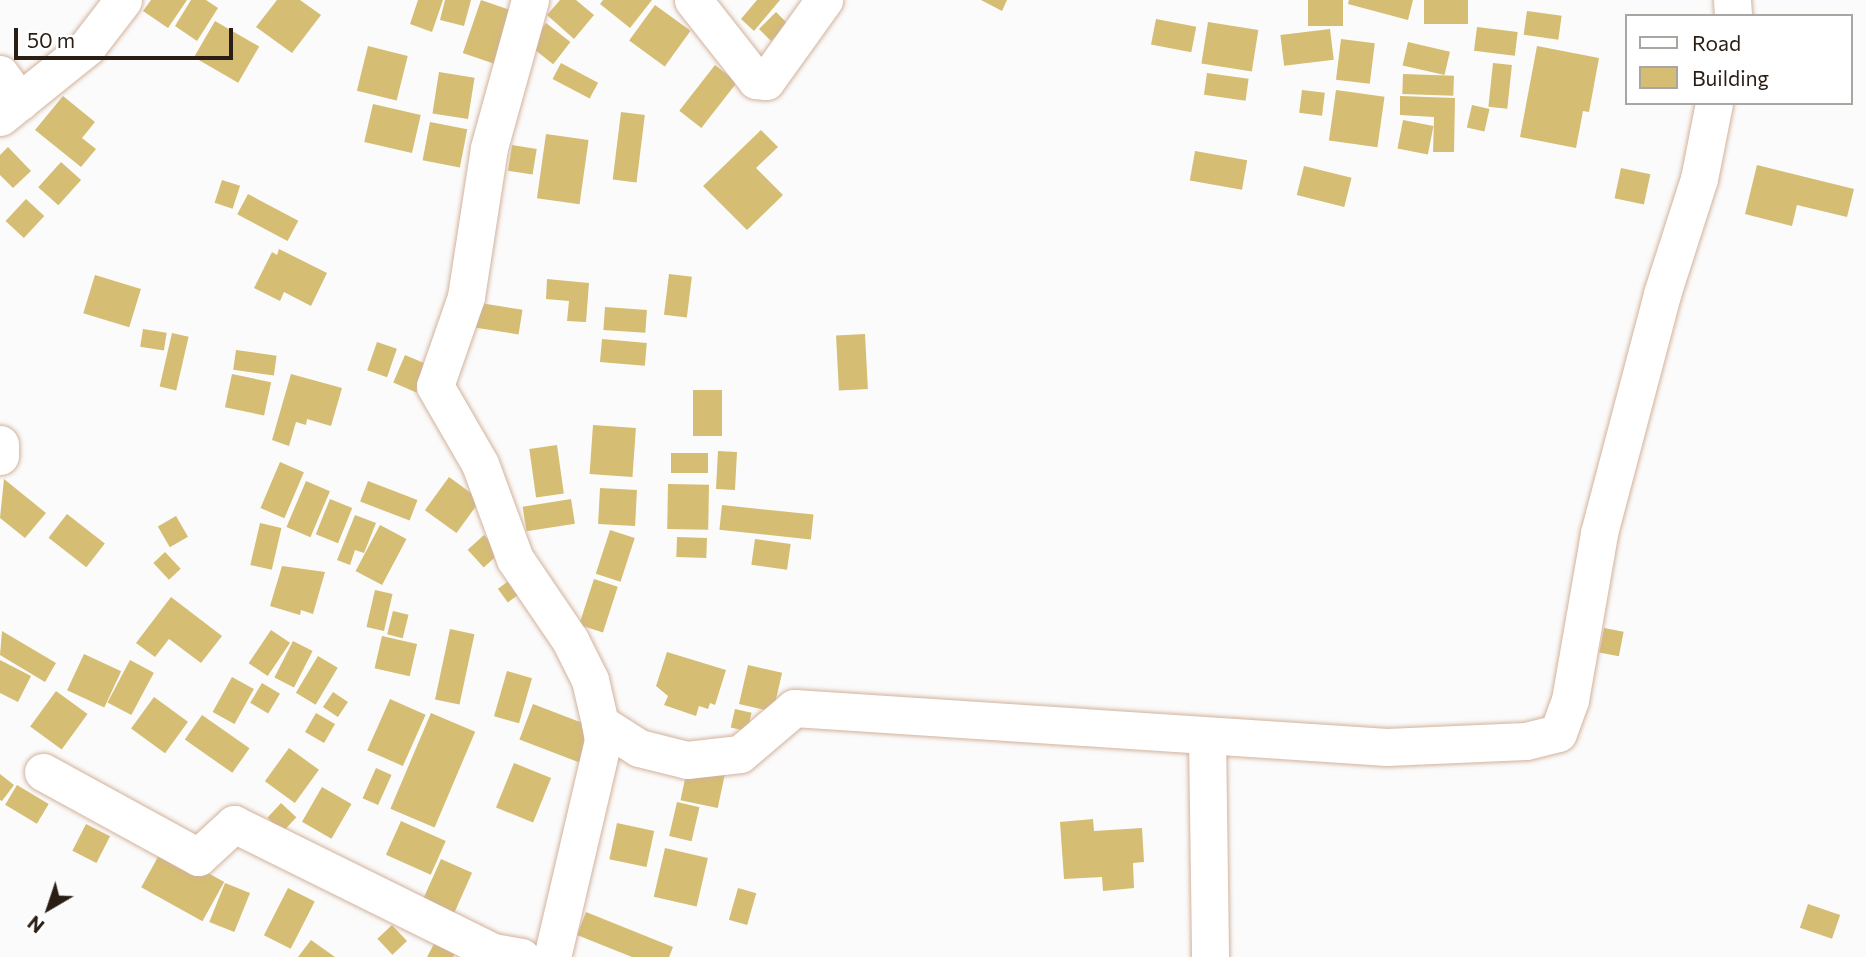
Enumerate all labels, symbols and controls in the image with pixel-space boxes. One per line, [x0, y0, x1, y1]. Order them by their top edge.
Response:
scale bar [18, 14, 236, 58]
legend [1624, 14, 1852, 105]
text: 50 m [27, 27, 75, 52]
text: Road [1692, 30, 1741, 55]
text: Building [1692, 65, 1769, 90]
north arrow [14, 873, 84, 943]
text: N [23, 911, 48, 938]

